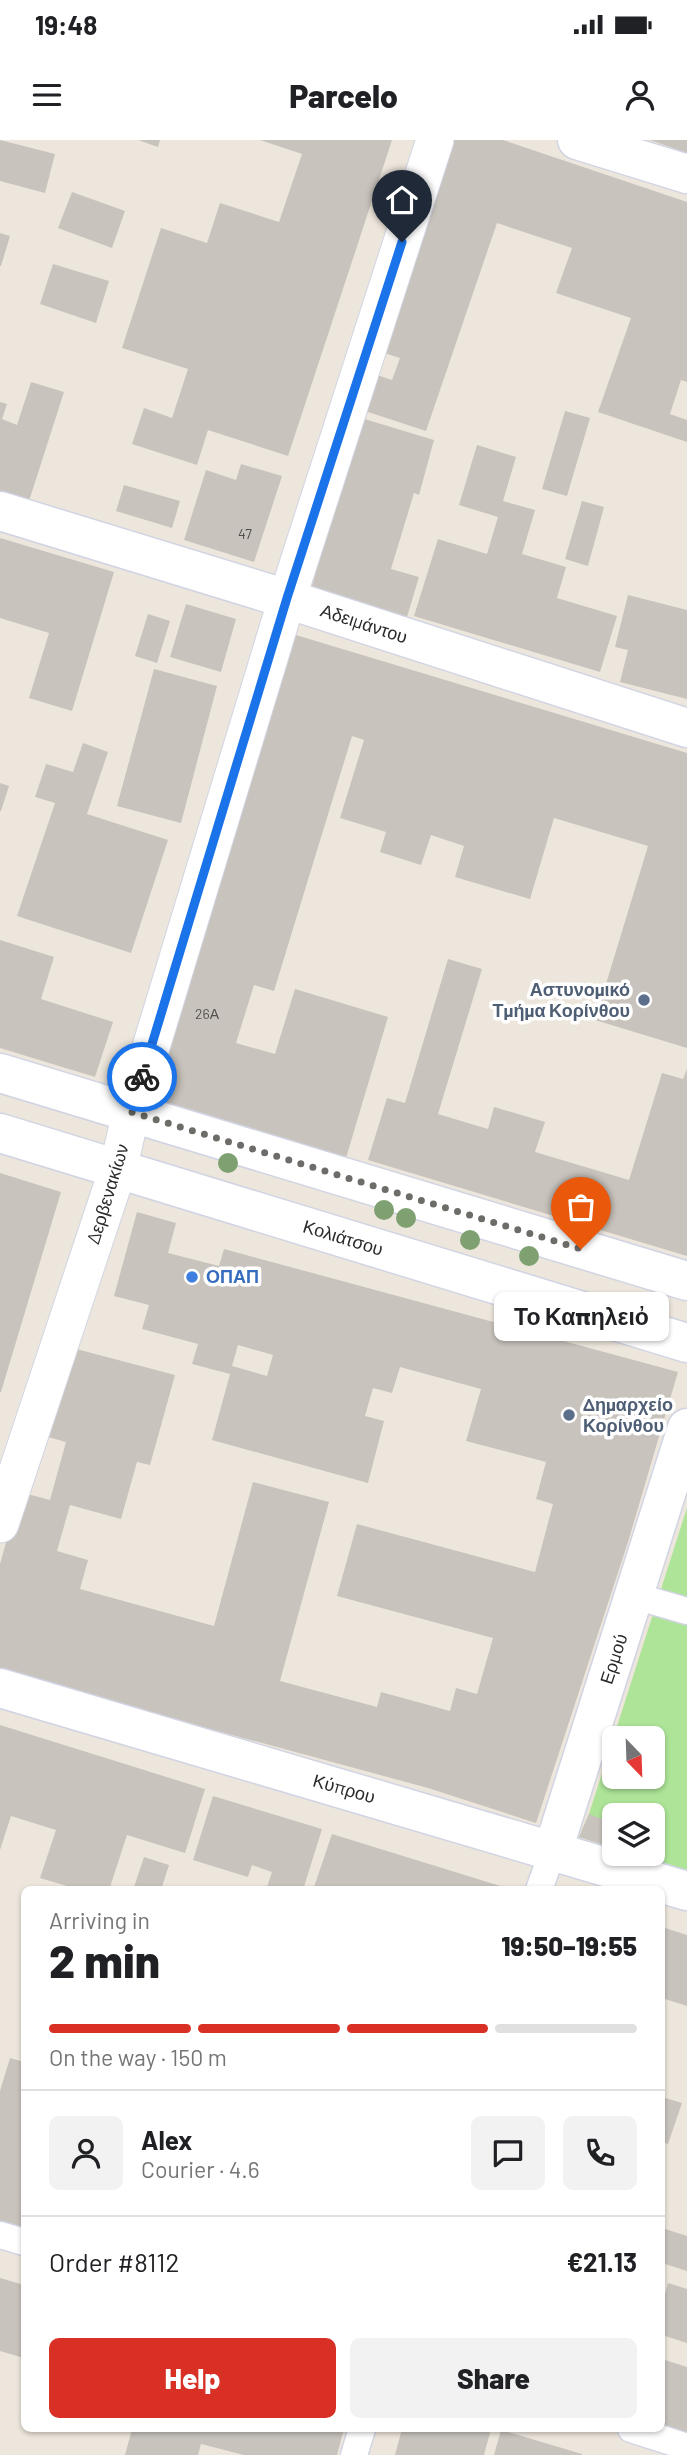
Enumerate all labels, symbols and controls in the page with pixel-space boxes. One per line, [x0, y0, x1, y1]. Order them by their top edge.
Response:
text: 19:48 [35, 9, 97, 40]
icon: menu [28, 76, 66, 114]
text: Parcelo [289, 76, 398, 114]
icon: person [621, 76, 659, 114]
pin [372, 170, 432, 242]
icon: home [383, 181, 421, 219]
house number: 47 [238, 525, 252, 542]
street label: Αδειμάντου [318, 599, 411, 647]
place label: Αστυνομικό Τμήμα Κορίνθου [493, 978, 630, 1021]
marker: Αστυνομικό Τμήμα Κορίνθου [636, 992, 652, 1008]
house number: 26Α [195, 1005, 220, 1022]
courier [107, 1042, 177, 1112]
icon: bike [123, 1058, 161, 1096]
street label: Δερβενακίων [81, 1141, 133, 1246]
pin [551, 1177, 611, 1249]
icon: bag [562, 1188, 600, 1226]
street label: Κολιάτσου [301, 1214, 386, 1260]
place label: ΟΠΑΠ [206, 1265, 259, 1287]
marker: ΟΠΑΠ [184, 1269, 200, 1285]
callout: Το Καπηλειὀ [494, 1291, 668, 1340]
text: Το Καπηλειὀ [514, 1302, 649, 1330]
place label: Δημαρχείο Κορίνθου [583, 1393, 673, 1436]
marker: Δημαρχείο Κορίνθου [561, 1407, 577, 1423]
street label: Ερμού [595, 1631, 632, 1687]
north arrow [602, 1726, 665, 1788]
map controls [602, 1726, 665, 1866]
street label: Κύπρου [311, 1769, 378, 1807]
button: layers [602, 1803, 665, 1866]
text: Arriving in [49, 1906, 150, 1934]
text: 19:50–19:55 [501, 1930, 637, 1961]
text: 2 min [49, 1932, 160, 1987]
text: On the way · 150 m [49, 2043, 227, 2071]
button: person [49, 2116, 123, 2190]
button: chat [471, 2116, 545, 2190]
button: phone [563, 2116, 637, 2190]
text: Alex [141, 2124, 192, 2155]
text: Courier · 4.6 [141, 2155, 260, 2183]
text: Order #8112 [49, 2246, 179, 2277]
text: €21.13 [567, 2246, 637, 2277]
button: Help [49, 2338, 336, 2418]
button: Share [350, 2338, 637, 2418]

